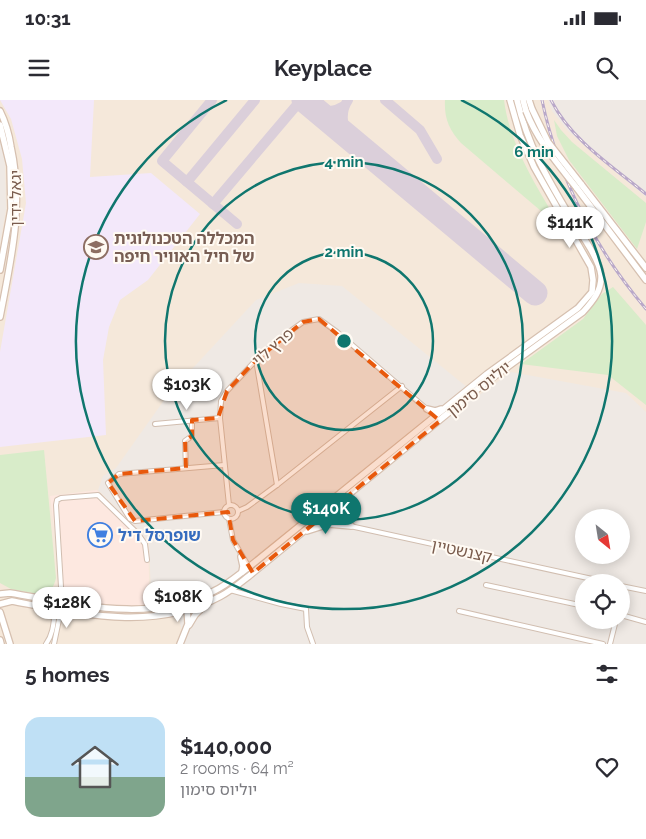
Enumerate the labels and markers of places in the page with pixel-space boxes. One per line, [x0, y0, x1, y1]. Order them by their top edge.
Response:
pin: $141K [535, 206, 605, 249]
place label: המכללה הטכנולוגית של חיל האוויר חיפה [114, 229, 255, 266]
school or university icon: המכללה הטכנולוגית של חיל האוויר חיפה [83, 234, 109, 260]
centre of rings [335, 332, 353, 350]
pin: $103K [152, 368, 222, 411]
pin: $140K [291, 492, 361, 535]
supermarket icon: שופרסל דיל [87, 522, 113, 548]
place label: שופרסל דיל [118, 526, 201, 545]
pin: $108K [143, 580, 213, 623]
pin: $128K [32, 586, 102, 629]

